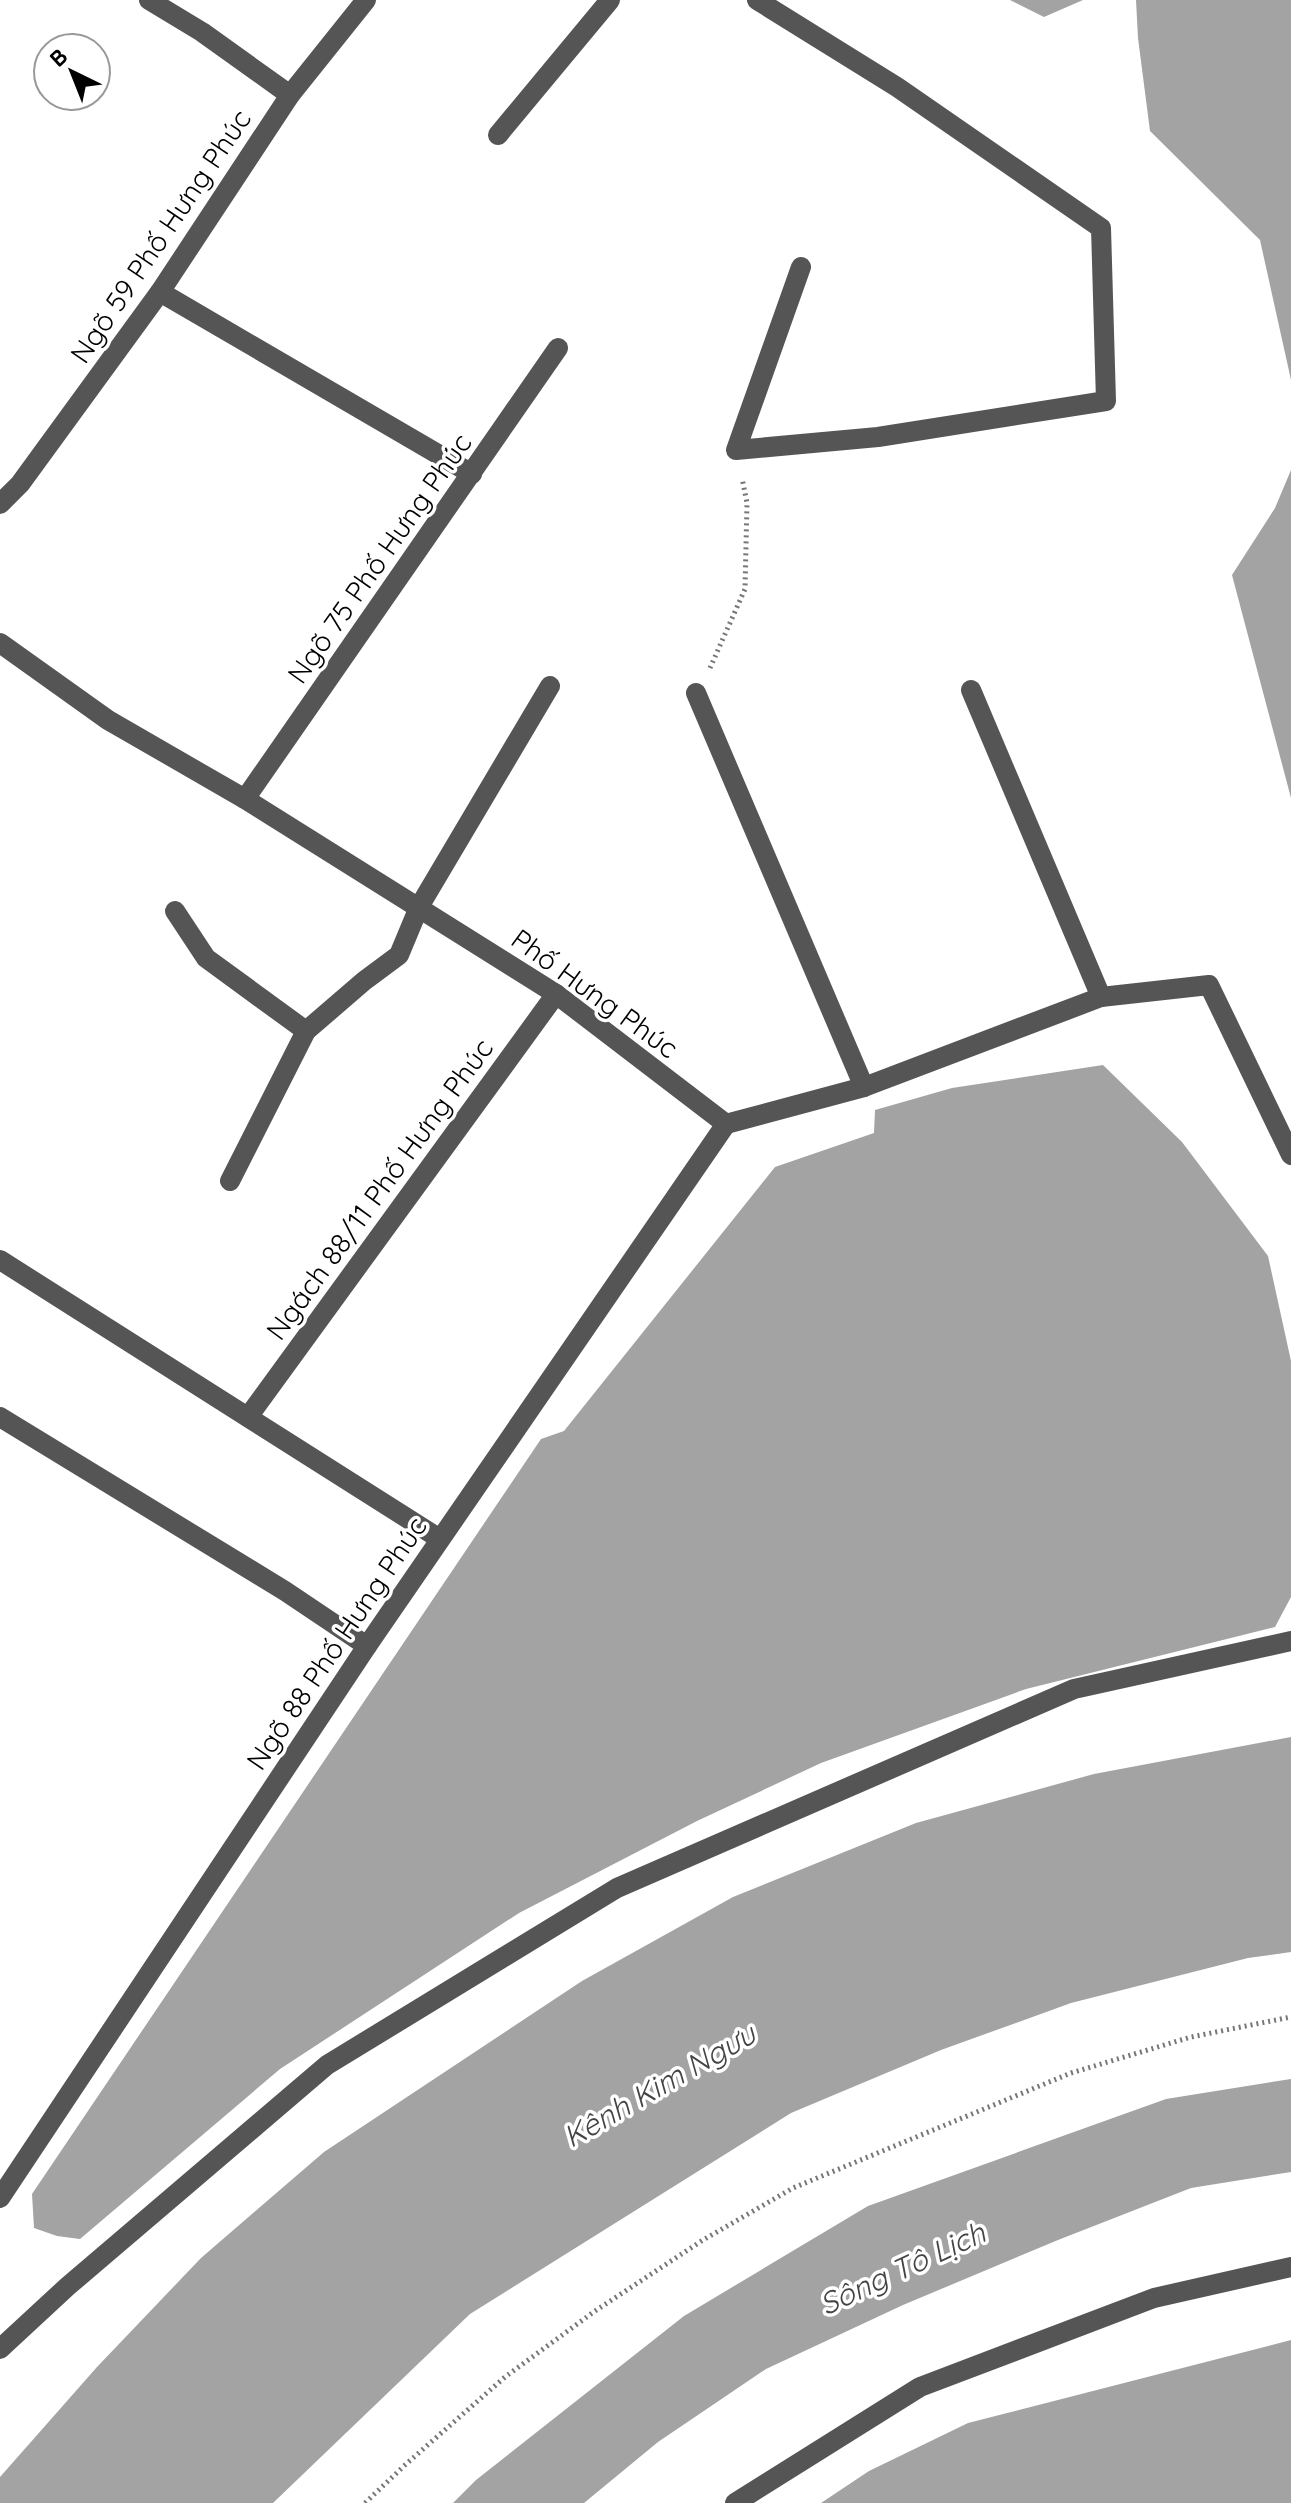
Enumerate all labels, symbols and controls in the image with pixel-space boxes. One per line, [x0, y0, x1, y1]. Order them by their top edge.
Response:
north arrow [32, 32, 112, 112]
text: B [44, 42, 73, 73]
street label: Ngõ 59 Phố Hưng Phúc [62, 102, 258, 370]
street label: Ngõ 75 Phố Hưng Phúc [279, 426, 479, 690]
street label: Phố Hưng Phúc [505, 921, 685, 1065]
street label: Ngách 88/11 Phố Hưng Phúc [258, 1032, 500, 1346]
street label: Ngõ 88 Phố Hưng Phúc [238, 1510, 434, 1776]
water label: Kênh Kim Ngưu [556, 2014, 764, 2155]
water label: Sông Tô Lịch [813, 2213, 992, 2323]

